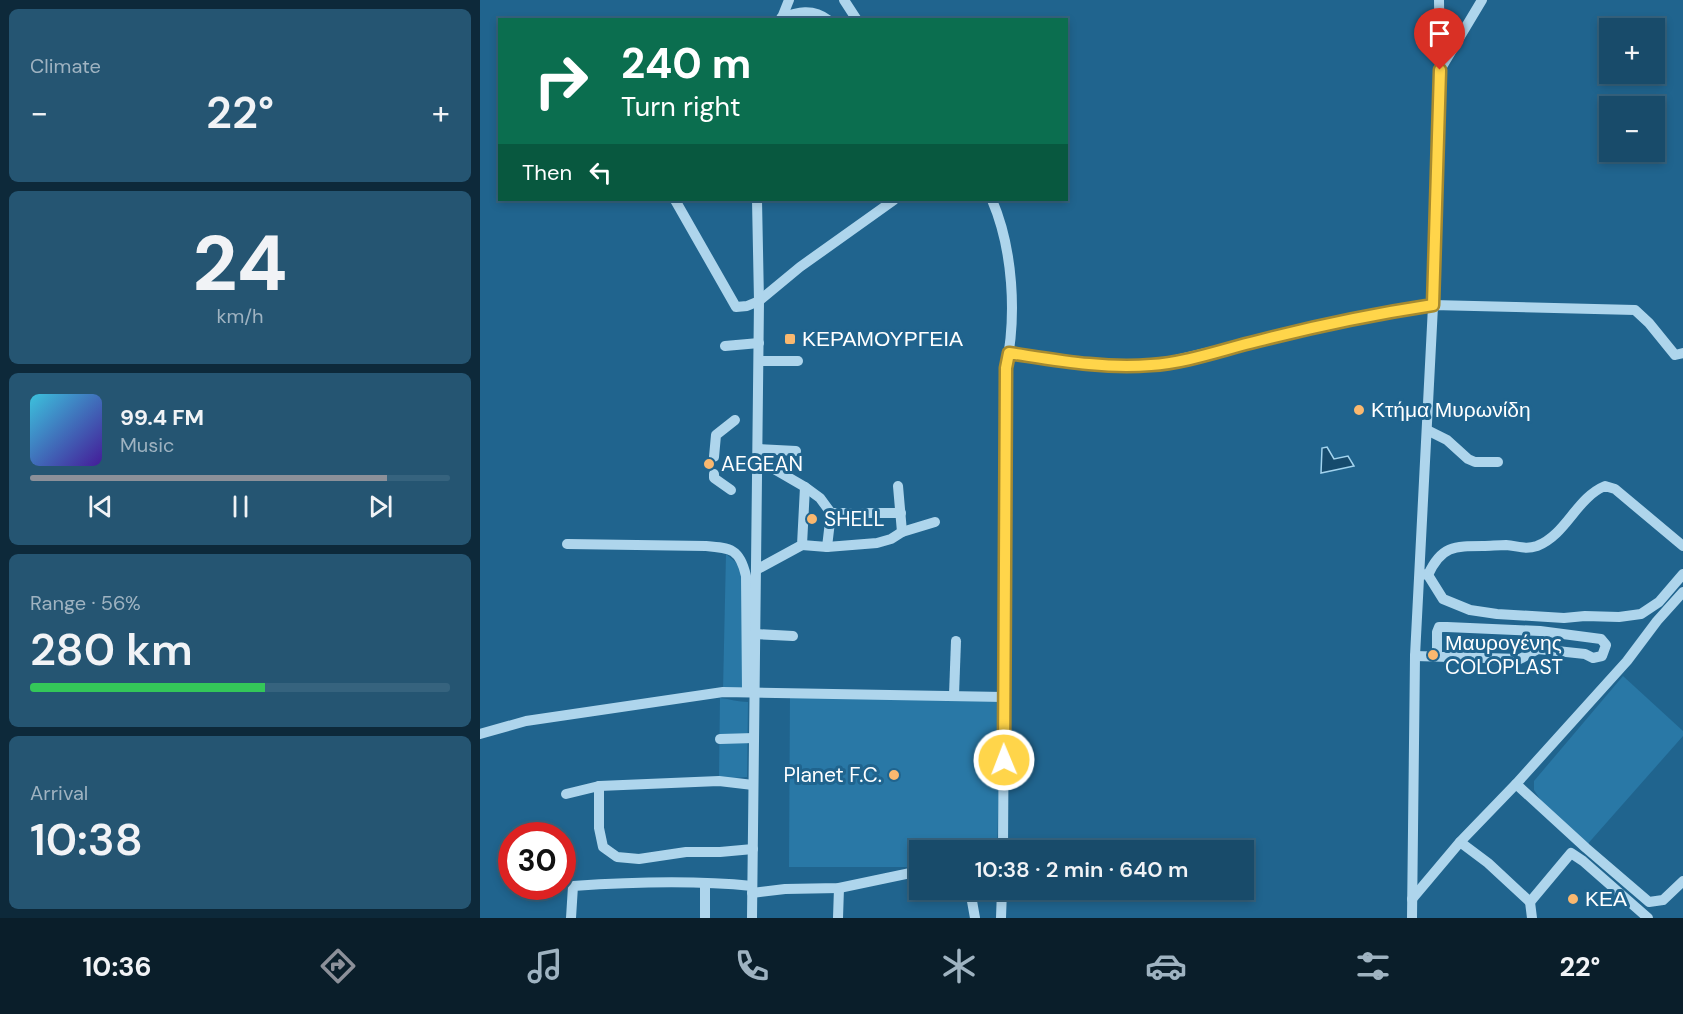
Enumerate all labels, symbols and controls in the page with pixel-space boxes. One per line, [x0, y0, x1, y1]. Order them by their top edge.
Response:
pin [1414, 8, 1465, 70]
icon: arrive [1423, 17, 1456, 50]
map controls [1599, 18, 1665, 162]
button: + [1599, 18, 1665, 84]
text: 240 m [621, 36, 751, 91]
icon: right [522, 42, 600, 120]
text: Climate [30, 53, 101, 79]
text: 22° [206, 83, 274, 142]
text: Turn right [621, 89, 741, 124]
text: − [30, 91, 48, 134]
text: + [432, 91, 450, 134]
button: − [1599, 96, 1665, 162]
icon: left [584, 156, 617, 189]
text: Then [522, 158, 572, 187]
text: 24 [192, 213, 288, 314]
text: km/h [216, 303, 264, 329]
place label: ΚΕΡΑΜΟΥΡΓΕΙΑ [802, 325, 963, 353]
marker: ΚΕΡΑΜΟΥΡΓΕΙΑ [783, 332, 797, 346]
place label: Κτήμα Μυρωνίδη [1371, 396, 1531, 424]
text: 99.4 FM [120, 403, 204, 432]
marker: Κτήμα Μυρωνίδη [1352, 403, 1366, 417]
text: Music [120, 432, 175, 458]
place label: AEGEAN [721, 450, 803, 478]
marker: AEGEAN [702, 457, 716, 471]
icon: previous [84, 490, 117, 523]
icon: pause [224, 490, 257, 523]
icon: next [364, 490, 397, 523]
place label: SHELL [824, 505, 884, 533]
marker: SHELL [805, 512, 819, 526]
text: Range · 56% [30, 590, 141, 616]
text: 280 km [30, 620, 193, 679]
place label: Μαυρογένης COLOPLAST [1445, 629, 1563, 681]
marker: Μαυρογένης COLOPLAST [1426, 648, 1440, 662]
position arrow [972, 728, 1036, 792]
place label: Planet F.C. [784, 761, 882, 789]
marker: Planet F.C. [887, 768, 901, 782]
text: Arrival [30, 780, 88, 806]
text: 10:38 [30, 810, 143, 869]
speed limit sign: 30 [498, 822, 576, 900]
text: 10:38 · 2 min · 640 m [975, 855, 1188, 884]
place label: ΚΕΑ [1585, 885, 1627, 913]
marker: ΚΕΑ [1566, 892, 1580, 906]
icon: directions [317, 945, 359, 987]
icon: music [524, 945, 566, 987]
icon: phone [731, 945, 773, 987]
icon: climate [938, 945, 980, 987]
icon: car [1145, 945, 1187, 987]
icon: filters [1352, 945, 1394, 987]
text: 10:36 [83, 949, 152, 984]
text: 22° [1559, 949, 1600, 984]

